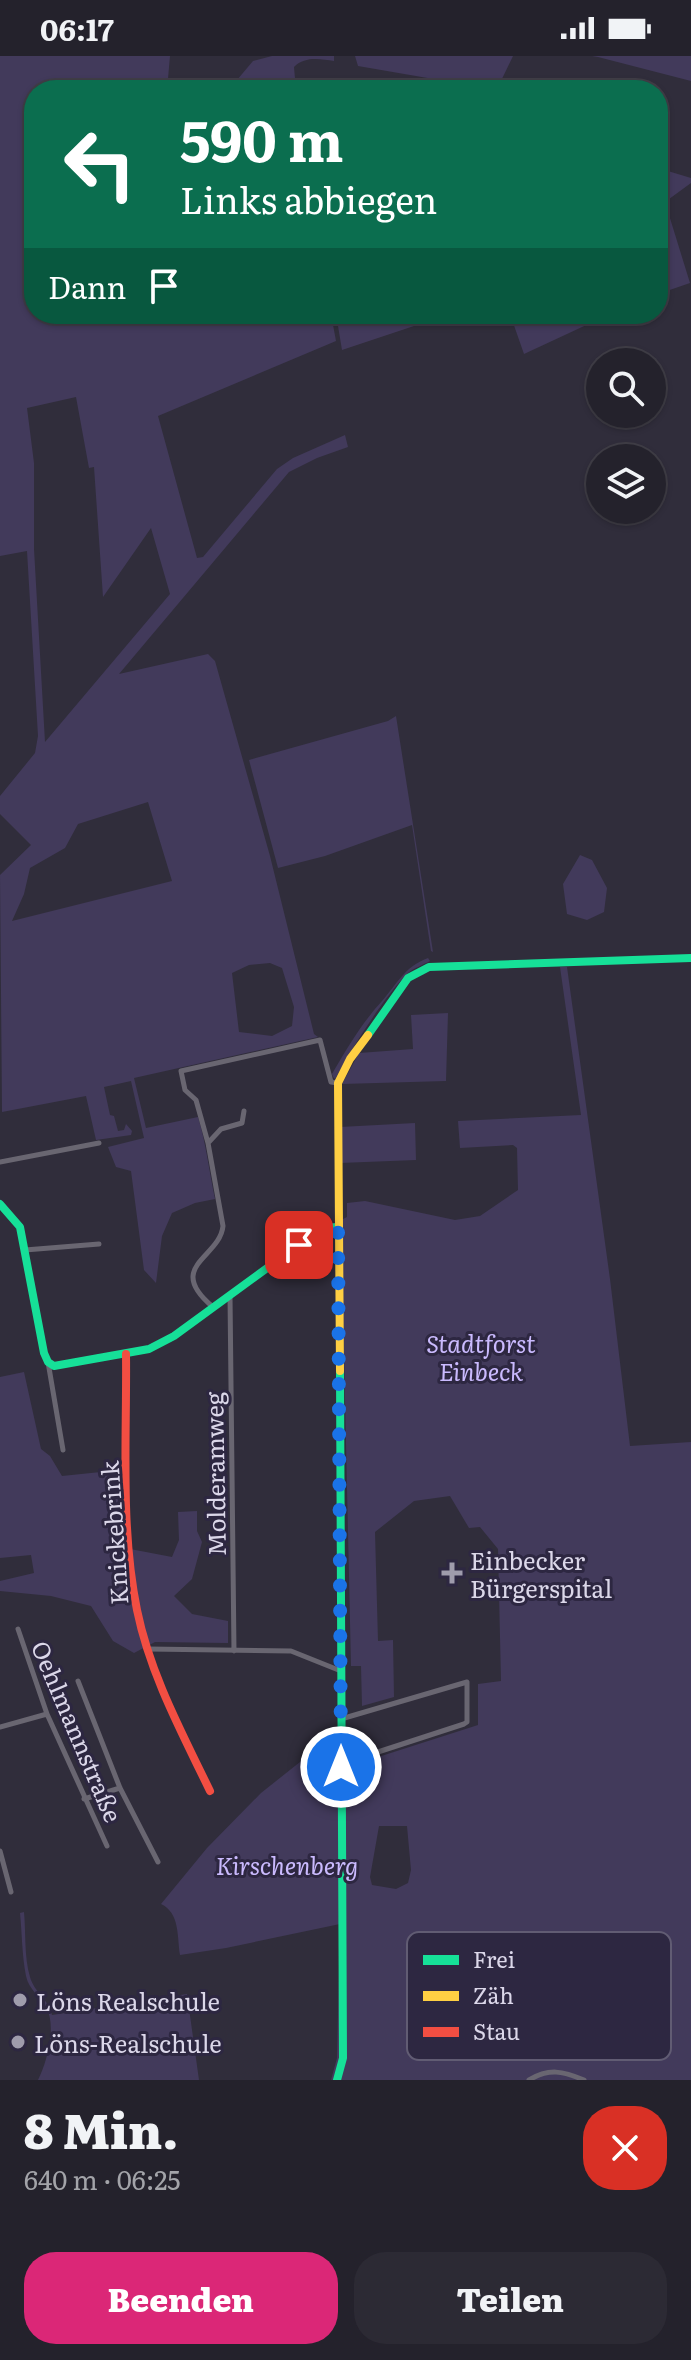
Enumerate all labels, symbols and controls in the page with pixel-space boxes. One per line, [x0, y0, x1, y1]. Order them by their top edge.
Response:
text: 06:17 [40, 6, 114, 50]
text: 590 m [180, 96, 344, 179]
icon: left [48, 112, 152, 216]
text: Links abbiegen [180, 172, 437, 225]
text: Dann [48, 264, 126, 308]
icon: arrive [142, 264, 186, 308]
map controls [586, 348, 666, 524]
button: search [586, 348, 666, 428]
button: layers [586, 444, 666, 524]
pin [265, 1211, 333, 1279]
icon: arrive [277, 1223, 321, 1267]
park label: Stadtforst Einbeck [426, 1325, 536, 1388]
street label: Molderamweg [195, 1391, 233, 1556]
street label: Knickebrink [90, 1460, 135, 1606]
place label: Einbecker Bürgerspital [470, 1542, 612, 1605]
marker: Einbecker Bürgerspital [441, 1562, 463, 1584]
street label: Oehlmannstraße [24, 1635, 132, 1827]
position arrow [299, 1725, 383, 1809]
park label: Kirschenberg [216, 1847, 358, 1882]
legend [407, 1932, 671, 2060]
text: Frei [473, 1942, 515, 1975]
text: Zäh [473, 1978, 514, 2011]
place label: Löns Realschule [36, 1983, 220, 2018]
marker: Löns Realschule [11, 1991, 29, 2009]
text: Stau [473, 2014, 520, 2047]
place label: Löns-Realschule [34, 2025, 222, 2060]
marker: Löns-Realschule [9, 2033, 27, 2051]
text: 8 Min. [24, 2093, 178, 2164]
button: close [583, 2106, 667, 2190]
text: 640 m · 06:25 [24, 2159, 181, 2198]
button: Beenden [24, 2252, 338, 2344]
button: Teilen [354, 2252, 667, 2344]

